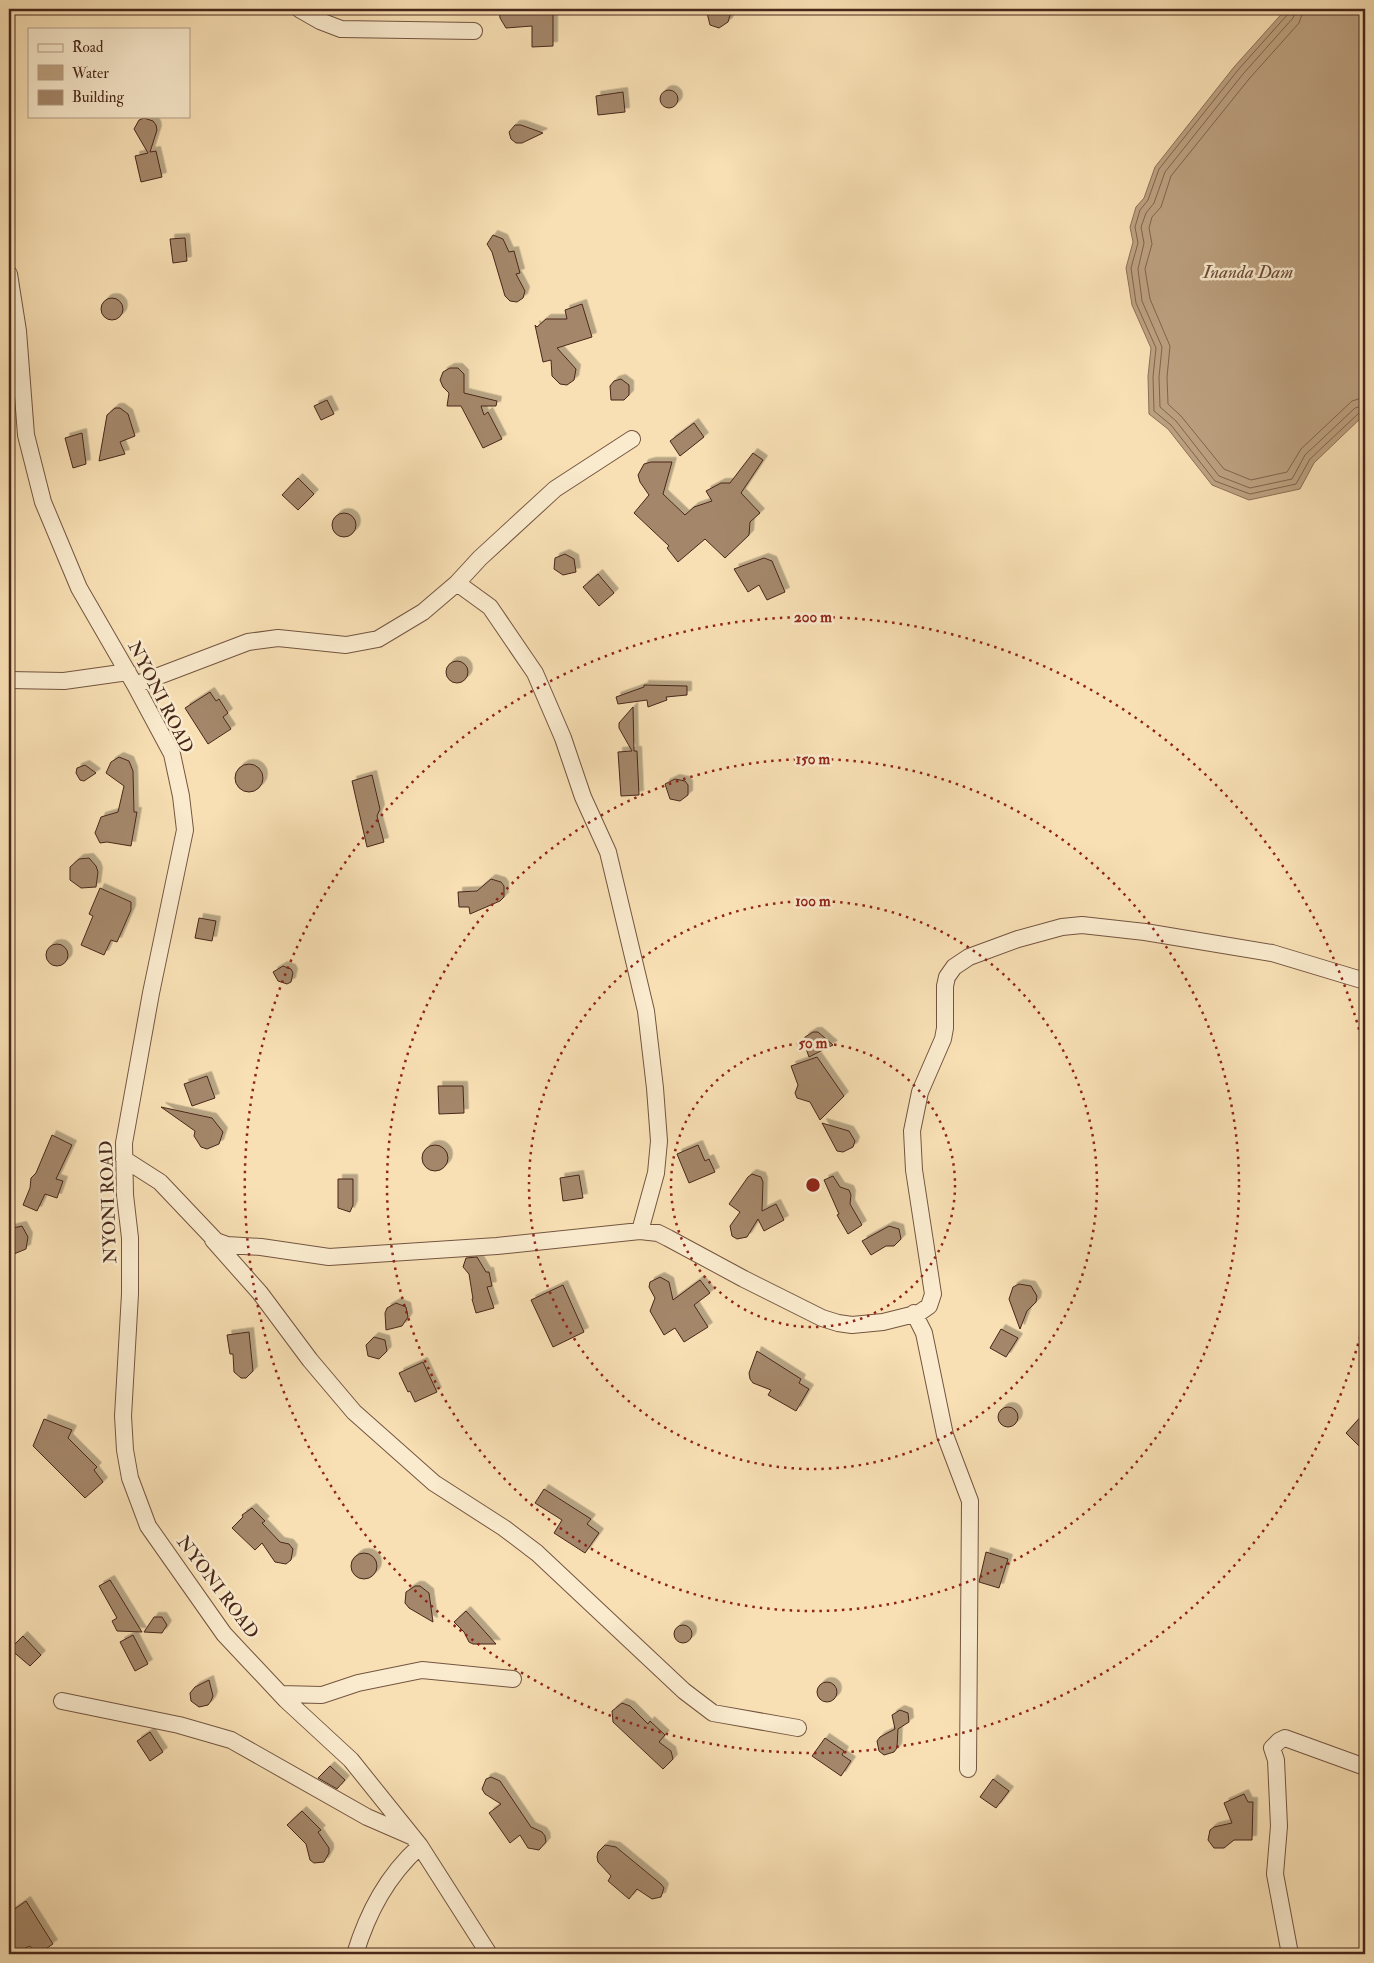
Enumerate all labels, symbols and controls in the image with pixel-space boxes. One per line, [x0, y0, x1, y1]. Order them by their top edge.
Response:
legend [28, 28, 190, 118]
text: Road [72, 38, 104, 57]
text: Water [71, 64, 109, 83]
text: Building [72, 88, 124, 107]
water label: Inanda Dam [1202, 260, 1293, 284]
text: 200 m [794, 608, 832, 627]
street label: NYONI ROAD [122, 637, 199, 757]
text: 150 m [796, 750, 830, 769]
text: 100 m [795, 892, 831, 911]
text: 50 m [799, 1034, 828, 1053]
street label: NYONI ROAD [95, 1140, 122, 1264]
centre of rings [804, 1176, 822, 1194]
street label: NYONI ROAD [171, 1531, 264, 1643]

